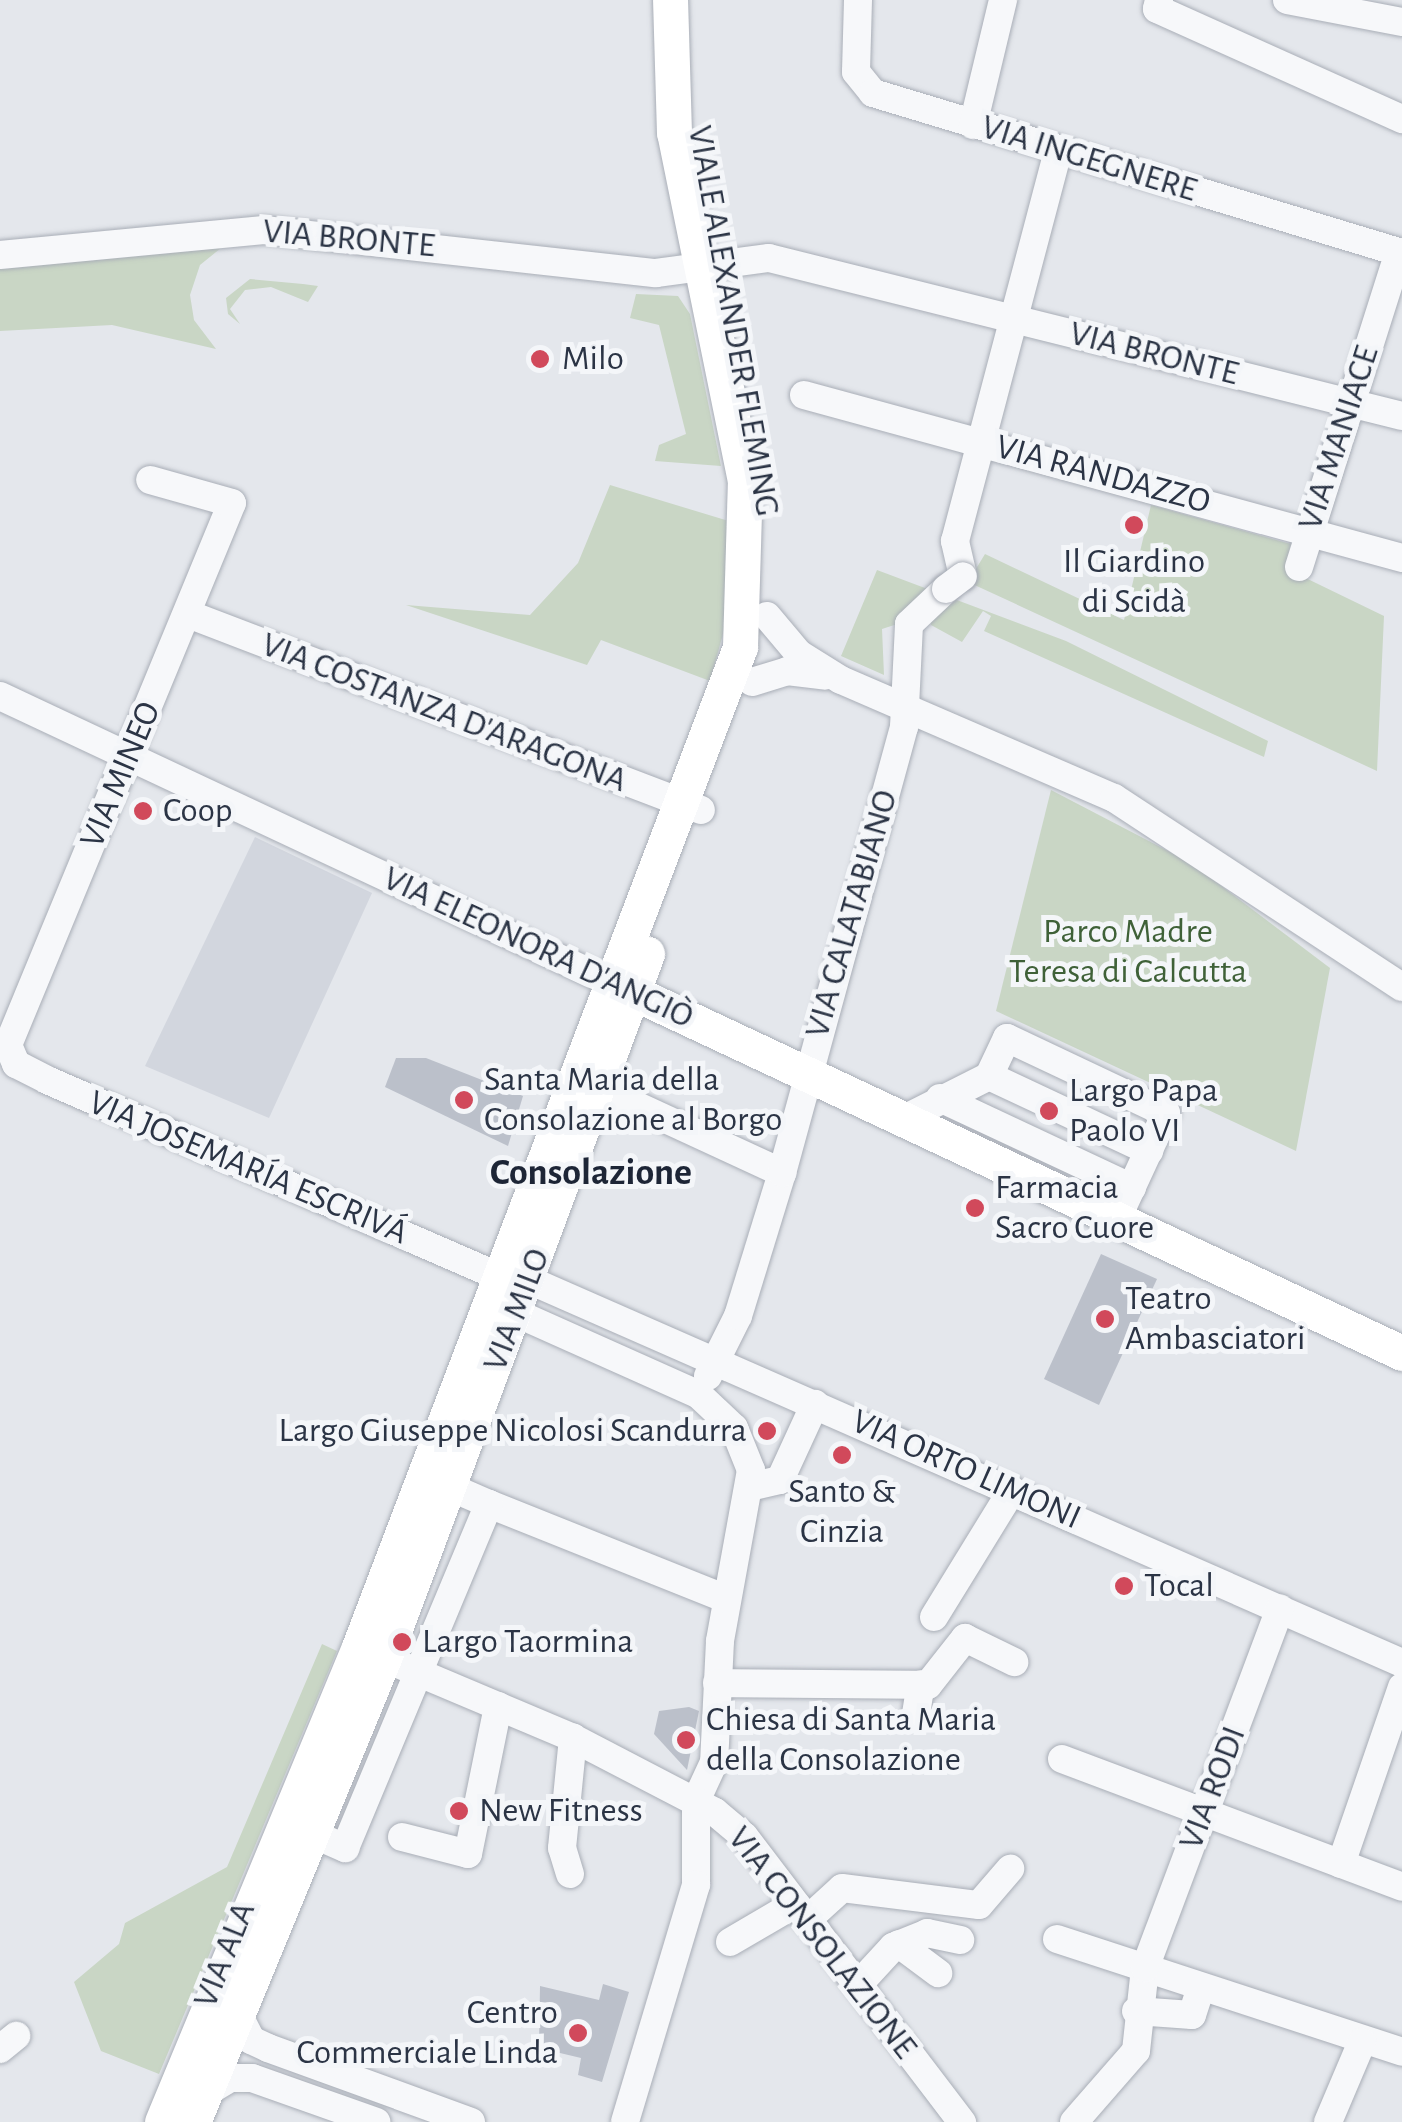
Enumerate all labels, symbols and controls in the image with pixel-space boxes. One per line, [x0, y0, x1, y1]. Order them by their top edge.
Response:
street label: VIA INGEGNERE [976, 106, 1202, 212]
street label: VIALE ALEXANDER FLEMING [678, 123, 788, 519]
street label: VIA BRONTE [261, 211, 437, 267]
street label: VIA BRONTE [1065, 313, 1243, 395]
place label: Milo [562, 338, 624, 380]
street label: VIA MANIACE [1290, 341, 1388, 535]
marker: Milo [527, 346, 553, 372]
street label: VIA RANDAZZO [991, 426, 1215, 524]
marker: Il Giardino di Scidà [1123, 514, 1145, 536]
place label: Il Giardino di Scidà [1063, 541, 1205, 623]
street label: VIA COSTANZA D'ARAGONA [255, 624, 633, 802]
street label: VIA MINEO [71, 696, 171, 854]
street label: VIA CALATABIANO [797, 785, 907, 1043]
place label: Coop [163, 790, 233, 832]
marker: Coop [132, 800, 154, 822]
street label: VIA ELEONORA D'ANGIÒ [376, 858, 700, 1038]
park label: Parco Madre Teresa di Calcutta [1009, 911, 1247, 993]
place label: Santa Maria della Consolazione al Borgo [484, 1059, 782, 1141]
place label: Largo Papa Paolo VI [1069, 1070, 1218, 1152]
street label: VIA JOSEMARÍA ESCRIVÁ [82, 1082, 414, 1254]
marker: Santa Maria della Consolazione al Borgo [453, 1089, 475, 1111]
marker: Largo Papa Paolo VI [1038, 1100, 1060, 1122]
district label: Consolazione [490, 1151, 692, 1197]
place label: Farmacia Sacro Cuore [995, 1167, 1154, 1249]
marker: Farmacia Sacro Cuore [964, 1197, 986, 1219]
street label: VIA MILO [475, 1243, 559, 1377]
place label: Teatro Ambasciatori [1125, 1278, 1305, 1360]
marker: Teatro Ambasciatori [1094, 1308, 1116, 1330]
street label: VIA ORTO LIMONI [845, 1401, 1087, 1539]
place label: Largo Giuseppe Nicolosi Scandurra [278, 1410, 747, 1452]
marker: Largo Giuseppe Nicolosi Scandurra [756, 1420, 778, 1442]
marker: Santo & Cinzia [831, 1444, 853, 1466]
place label: Santo & Cinzia [788, 1471, 896, 1553]
place label: Tocal [1144, 1565, 1214, 1607]
marker: Tocal [1113, 1575, 1135, 1597]
place label: Largo Taormina [422, 1621, 634, 1663]
marker: Largo Taormina [391, 1631, 413, 1653]
place label: Chiesa di Santa Maria della Consolazione [706, 1699, 996, 1781]
street label: VIA RODI [1170, 1721, 1256, 1855]
marker: Chiesa di Santa Maria della Consolazione [675, 1729, 697, 1751]
place label: New Fitness [479, 1790, 643, 1832]
marker: New Fitness [448, 1800, 470, 1822]
street label: VIA CONSOLAZIONE [718, 1818, 926, 2068]
street label: VIA ALA [185, 1896, 265, 2014]
place label: Centro Commerciale Linda [297, 1992, 558, 2074]
marker: Centro Commerciale Linda [567, 2022, 589, 2044]

